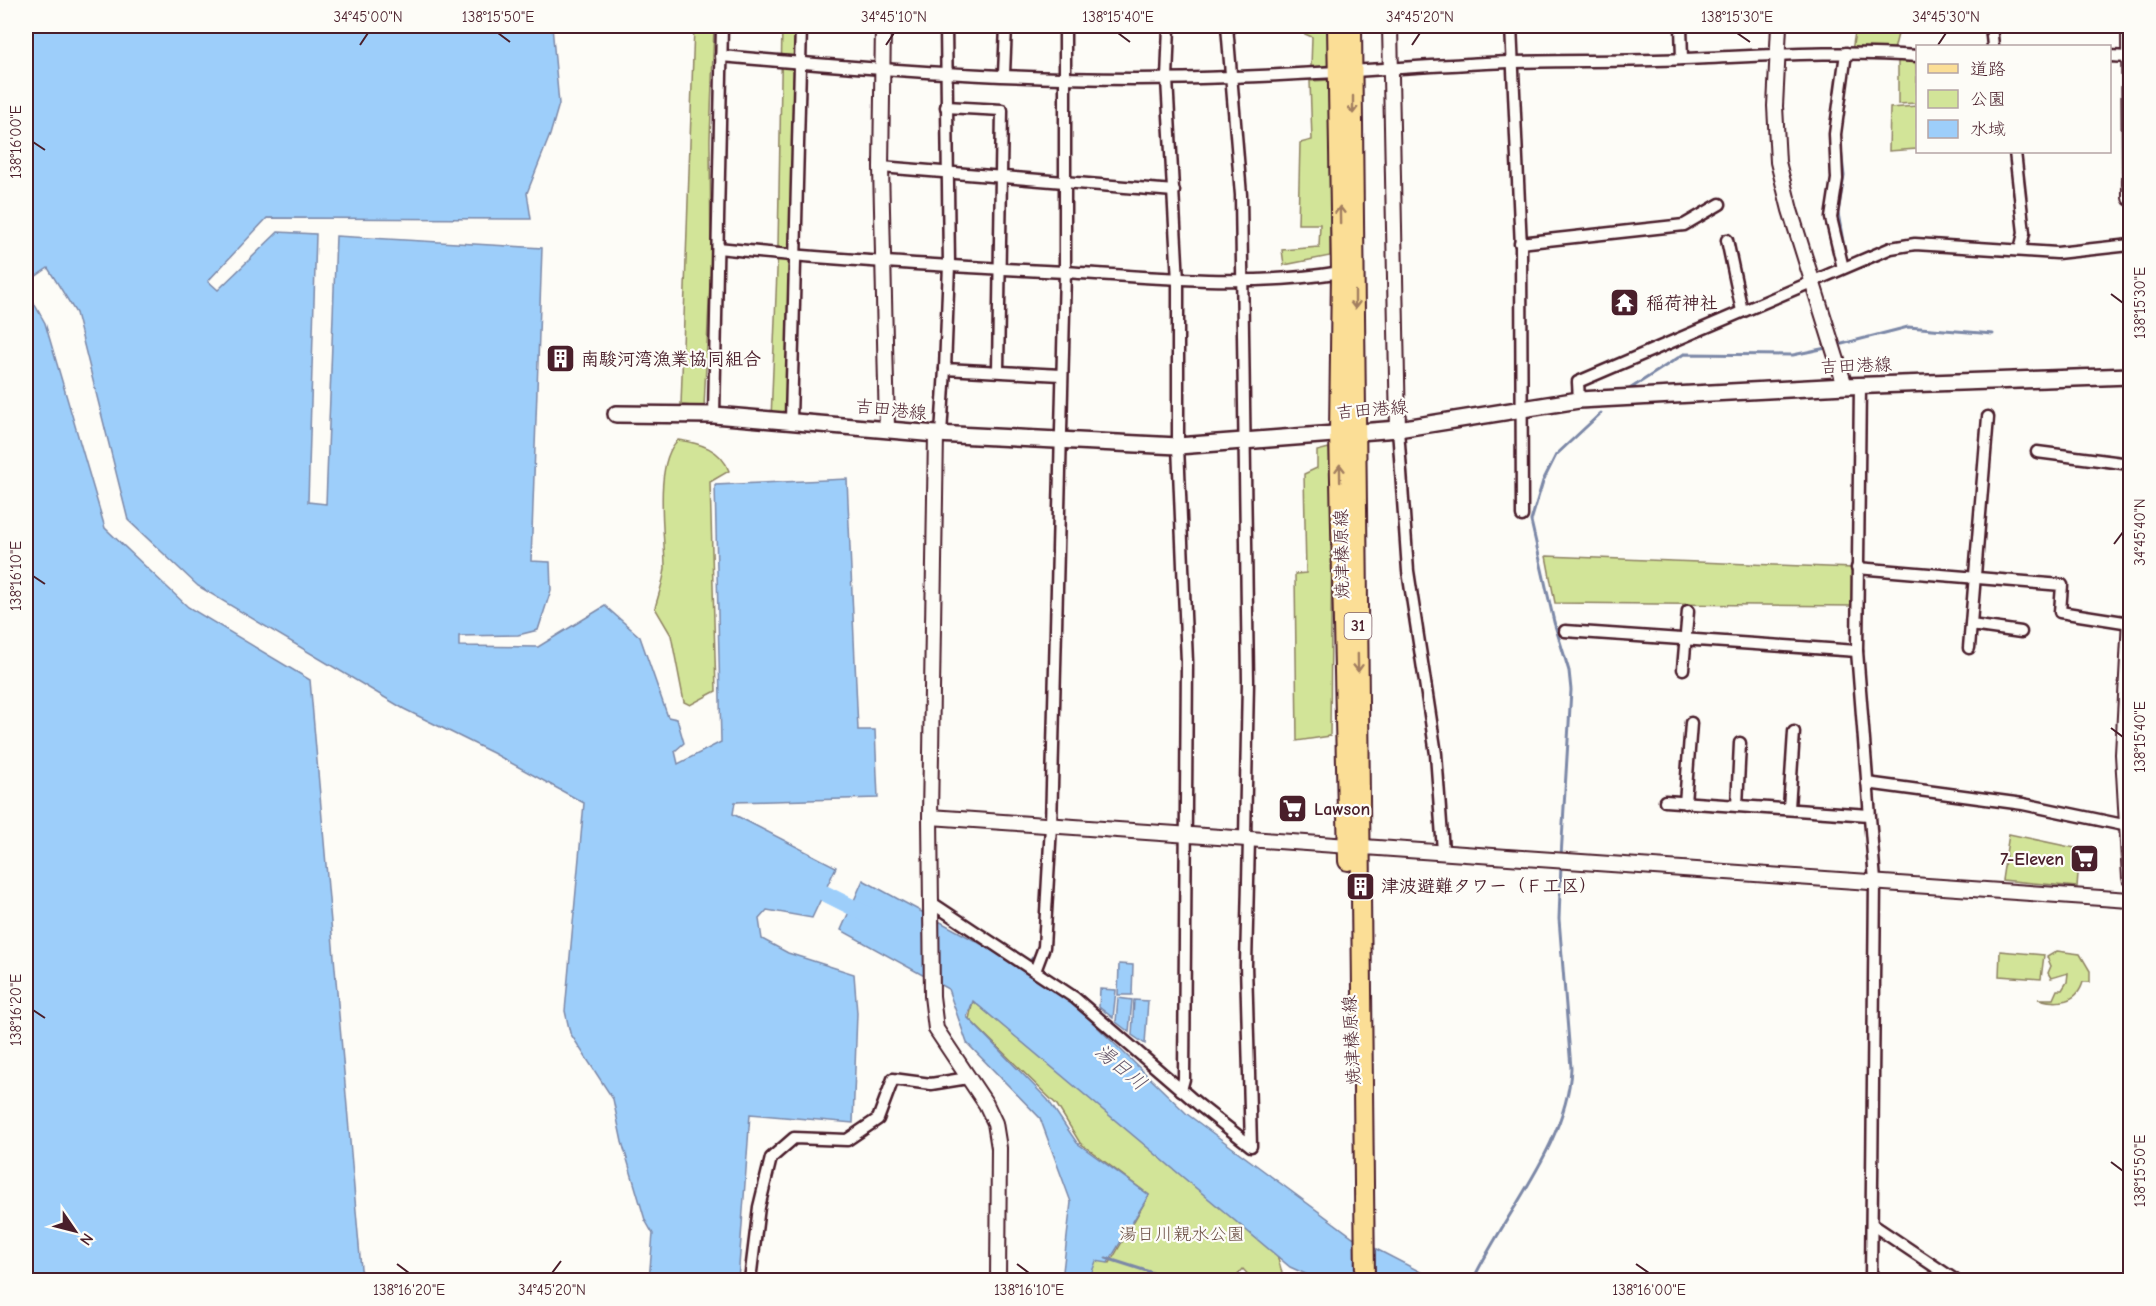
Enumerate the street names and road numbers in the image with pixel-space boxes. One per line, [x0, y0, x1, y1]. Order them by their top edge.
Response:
street label: 吉田港線 [1820, 354, 1892, 378]
street label: 吉田港線 [854, 396, 928, 424]
street label: 吉田港線 [1335, 396, 1409, 424]
street label: 焼津榛原線 [1331, 509, 1353, 599]
road number: 31 [1344, 613, 1372, 639]
street label: 焼津榛原線 [1339, 995, 1365, 1085]

